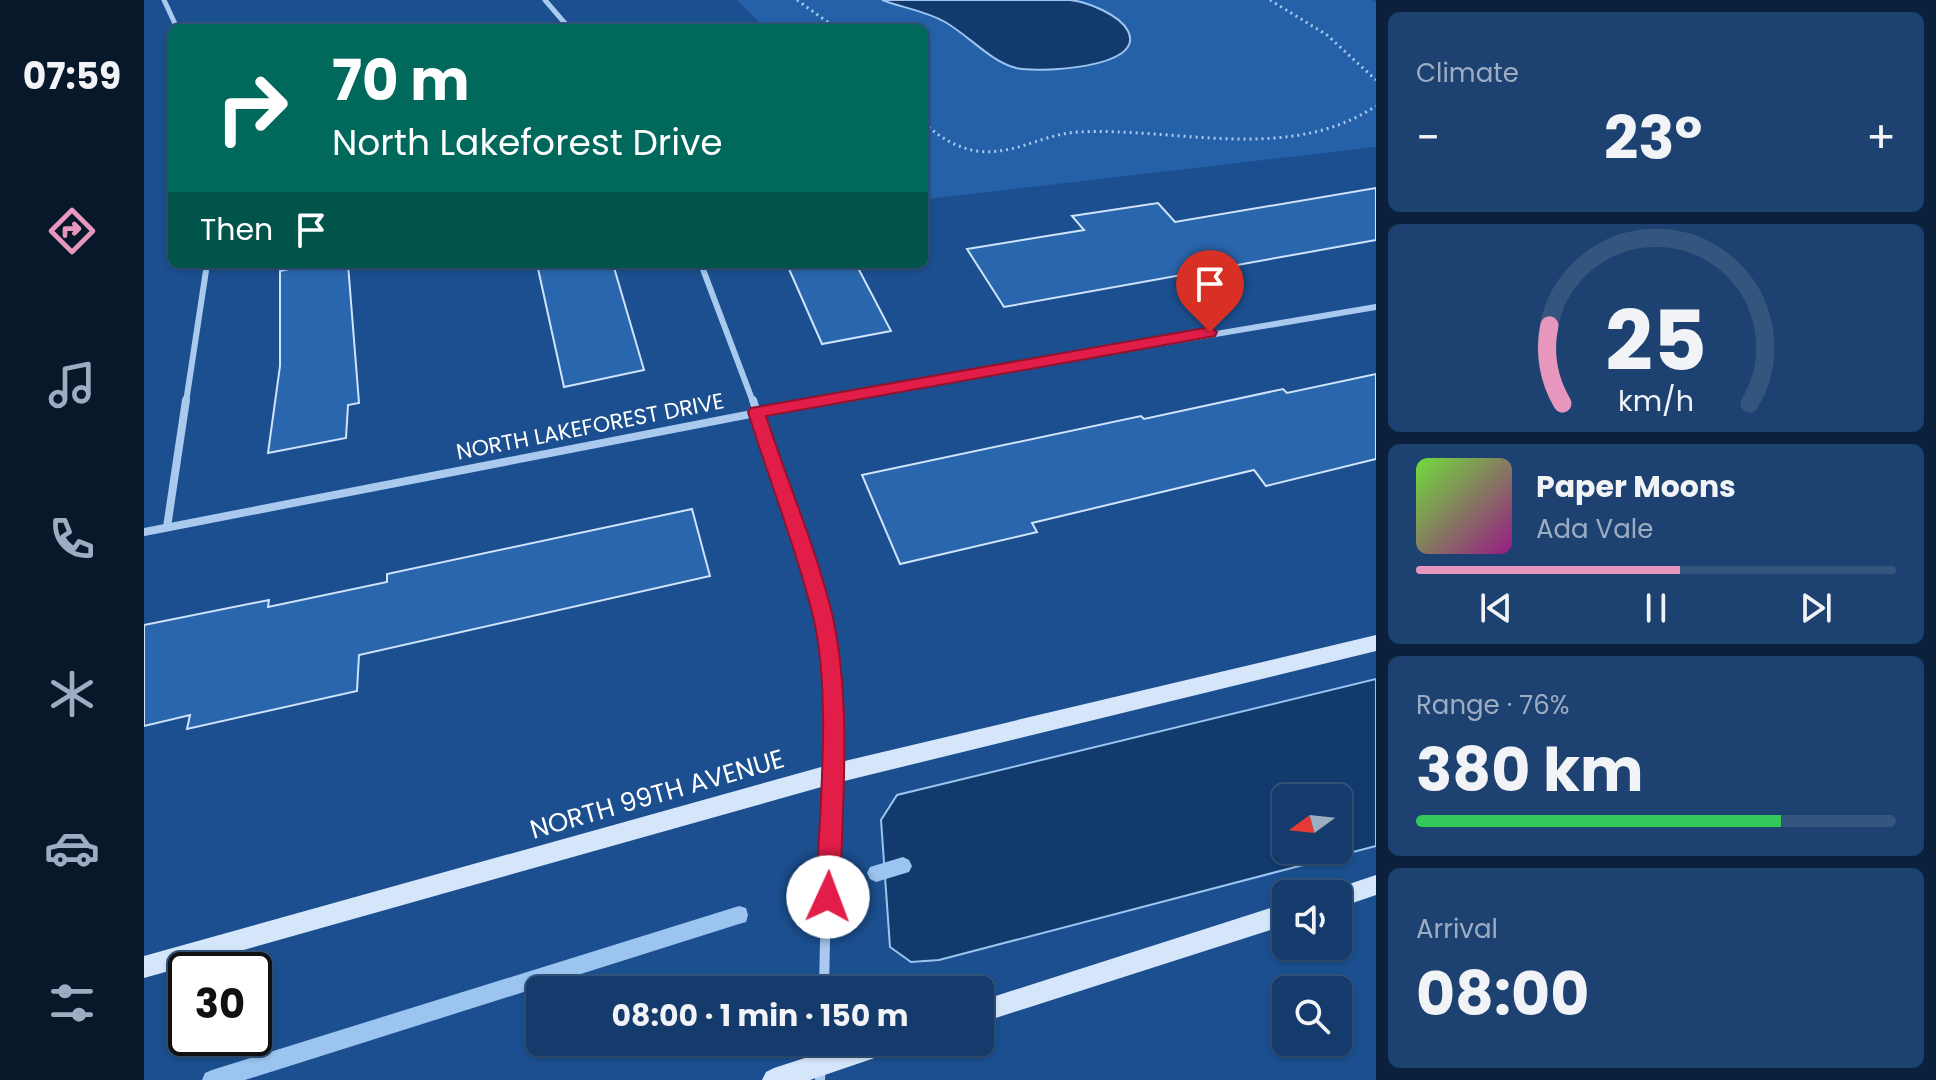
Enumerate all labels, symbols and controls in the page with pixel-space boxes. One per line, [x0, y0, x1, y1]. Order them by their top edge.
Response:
text: 70 m [332, 41, 470, 120]
text: 07:59 [23, 51, 121, 102]
text: Climate [1416, 55, 1519, 91]
icon: right [200, 56, 304, 160]
text: 23° [1604, 96, 1702, 180]
text: − [1416, 107, 1440, 168]
text: + [1866, 107, 1896, 168]
text: North Lakeforest Drive [332, 117, 723, 168]
icon: directions [44, 203, 100, 259]
text: Then [200, 208, 273, 251]
icon: arrive [289, 208, 333, 252]
pin [1176, 250, 1244, 332]
icon: arrive [1188, 262, 1232, 306]
text: 25 [1605, 283, 1707, 399]
icon: music [44, 357, 100, 413]
text: km/h [1618, 381, 1694, 421]
street label: NORTH LAKEFOREST DRIVE [454, 385, 727, 468]
text: Paper Moons [1536, 465, 1736, 508]
icon: phone [44, 511, 100, 567]
text: Ada Vale [1536, 511, 1653, 547]
icon: previous [1474, 586, 1518, 630]
icon: pause [1634, 586, 1678, 630]
icon: next [1794, 586, 1838, 630]
icon: climate [44, 666, 100, 722]
text: Range · 76% [1416, 687, 1570, 723]
text: 380 km [1416, 728, 1644, 812]
street label: NORTH 99TH AVENUE [526, 740, 788, 848]
north arrow [1272, 784, 1352, 864]
map controls [1272, 784, 1352, 1056]
icon: car [44, 820, 100, 876]
position arrow [786, 855, 870, 939]
button: sound [1272, 880, 1352, 960]
text: Arrival [1416, 911, 1498, 947]
speed limit sign: 30 [168, 952, 272, 1056]
text: 08:00 [1416, 952, 1589, 1036]
icon: filters [44, 975, 100, 1031]
button: search [1272, 976, 1352, 1056]
text: 08:00 · 1 min · 150 m [612, 994, 908, 1037]

